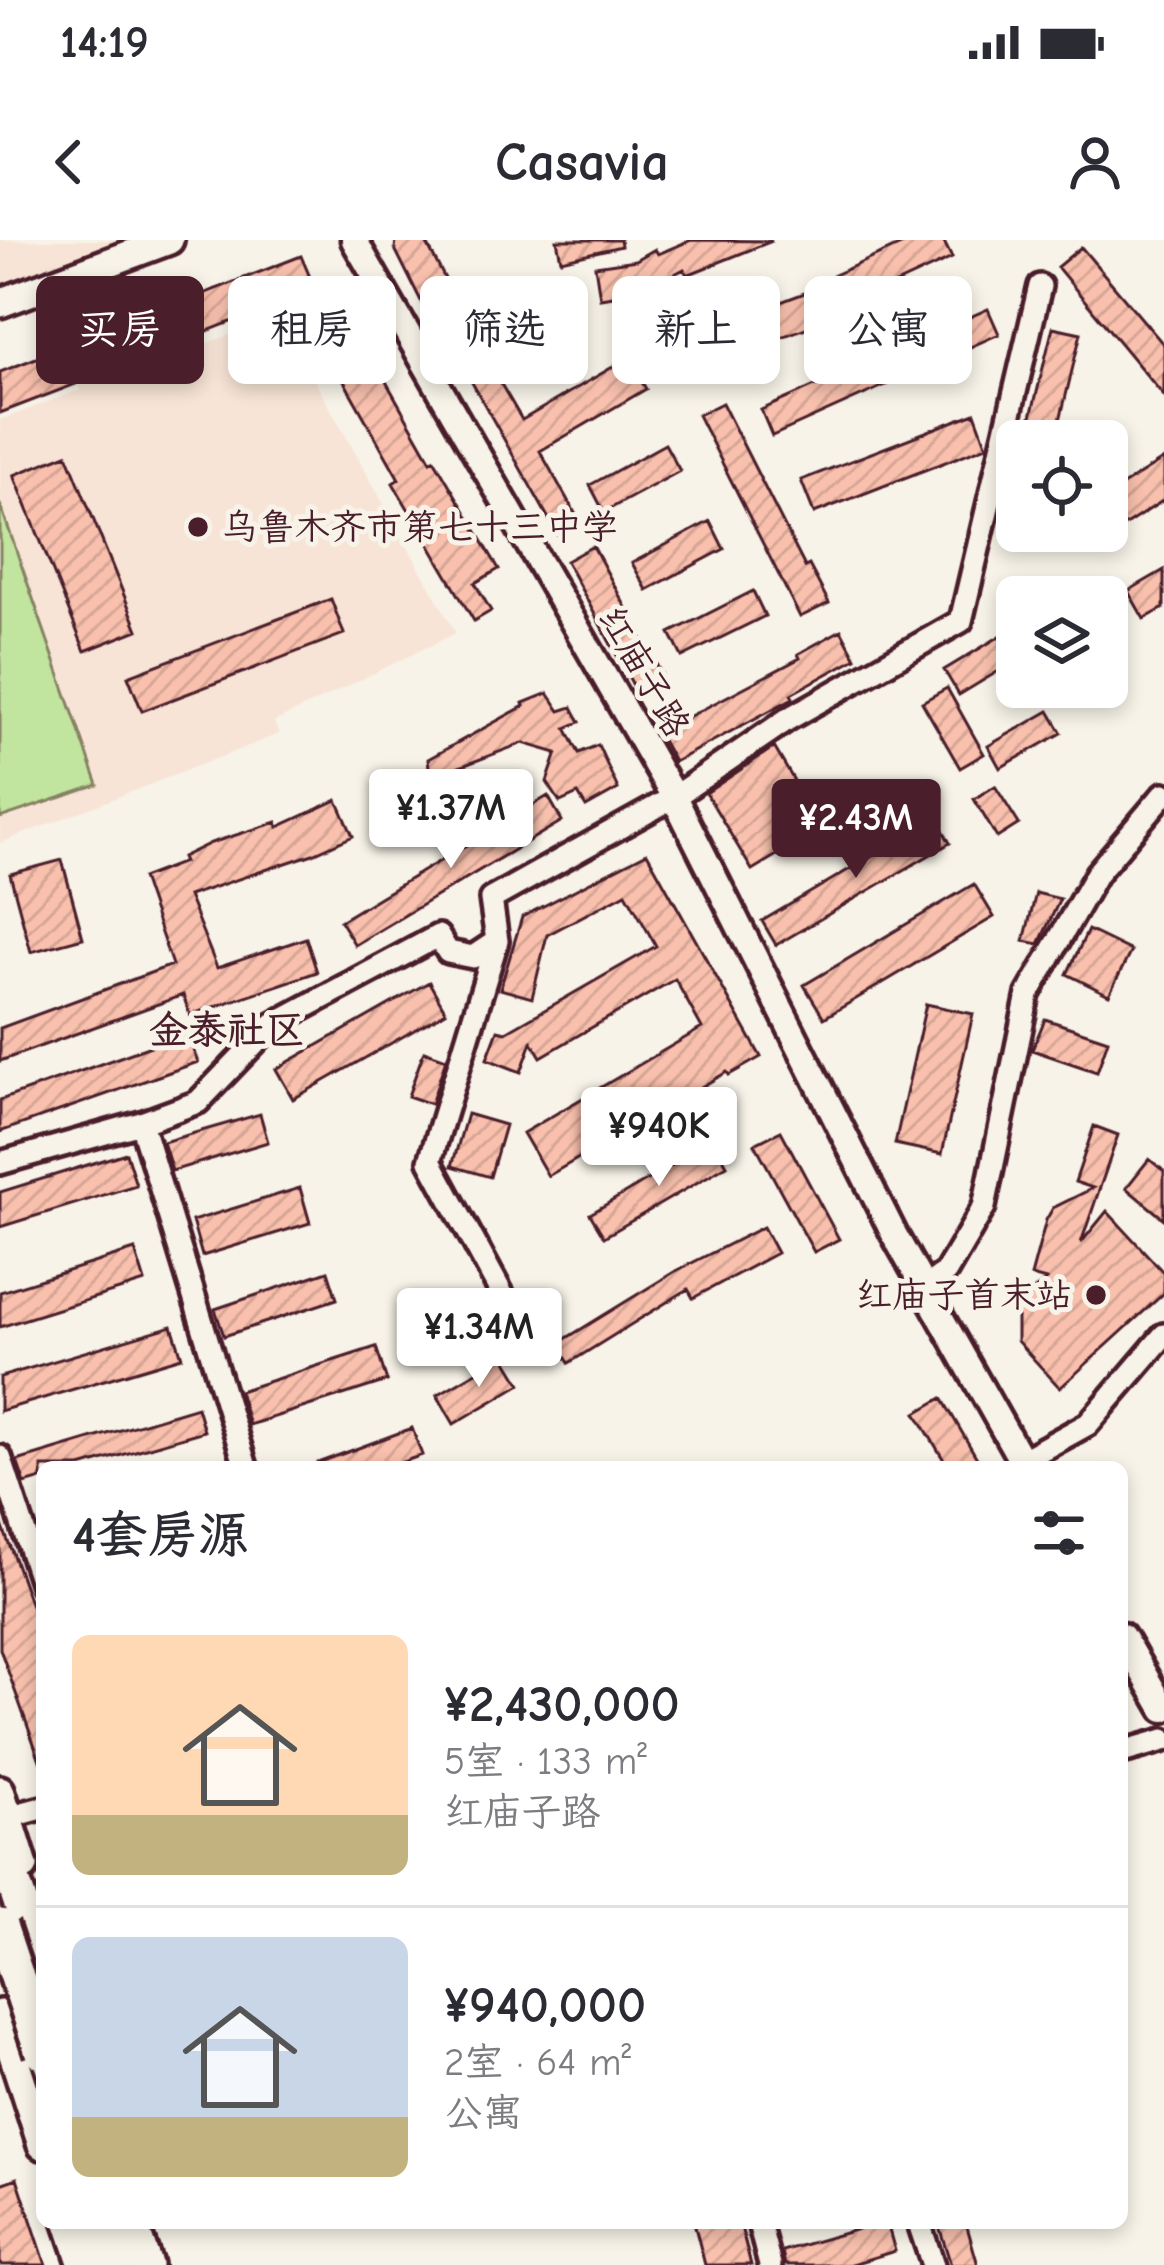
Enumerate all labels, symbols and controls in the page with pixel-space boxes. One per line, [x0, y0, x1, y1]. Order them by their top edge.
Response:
text: 14:19 [60, 16, 149, 68]
icon: back [36, 129, 102, 195]
icon: person [1062, 129, 1128, 195]
text: Casavia [495, 131, 669, 194]
chip: 买房 [36, 276, 204, 384]
chip: 租房 [228, 276, 396, 384]
chip: 筛选 [420, 276, 588, 384]
chip: 新上 [612, 276, 780, 384]
chip: 公寓 [804, 276, 972, 384]
map controls [996, 420, 1128, 708]
button: locate [996, 420, 1128, 552]
place label: 乌鲁木齐市第七十三中学 [222, 507, 618, 548]
marker: 乌鲁木齐市第七十三中学 [185, 514, 211, 540]
button: layers [996, 576, 1128, 708]
street label: 红庙子路 [590, 599, 698, 745]
pin: ¥1.37M [353, 769, 549, 871]
pin: ¥2.43M [758, 779, 954, 881]
text: ¥1.37M [396, 785, 506, 830]
text: ¥2.43M [799, 795, 913, 840]
district label: 金泰社区 [149, 1008, 305, 1053]
pin: ¥940K [575, 1087, 743, 1189]
text: ¥940K [608, 1103, 710, 1148]
place label: 红庙子首末站 [856, 1275, 1072, 1316]
marker: 红庙子首末站 [1083, 1282, 1109, 1308]
pin: ¥1.34M [381, 1288, 577, 1390]
text: ¥1.34M [424, 1304, 534, 1349]
icon: filters [1026, 1500, 1092, 1566]
text: 4套房源 [72, 1506, 249, 1565]
text: ¥2,430,000 [444, 1675, 680, 1734]
icon: home [168, 1683, 312, 1827]
text: 5室 · 133 m² [444, 1739, 647, 1784]
text: 红庙子路 [444, 1790, 600, 1835]
text: ¥940,000 [444, 1976, 646, 2035]
icon: home [168, 1985, 312, 2129]
text: 2室 · 64 m² [444, 2040, 631, 2085]
text: 公寓 [444, 2091, 522, 2136]

